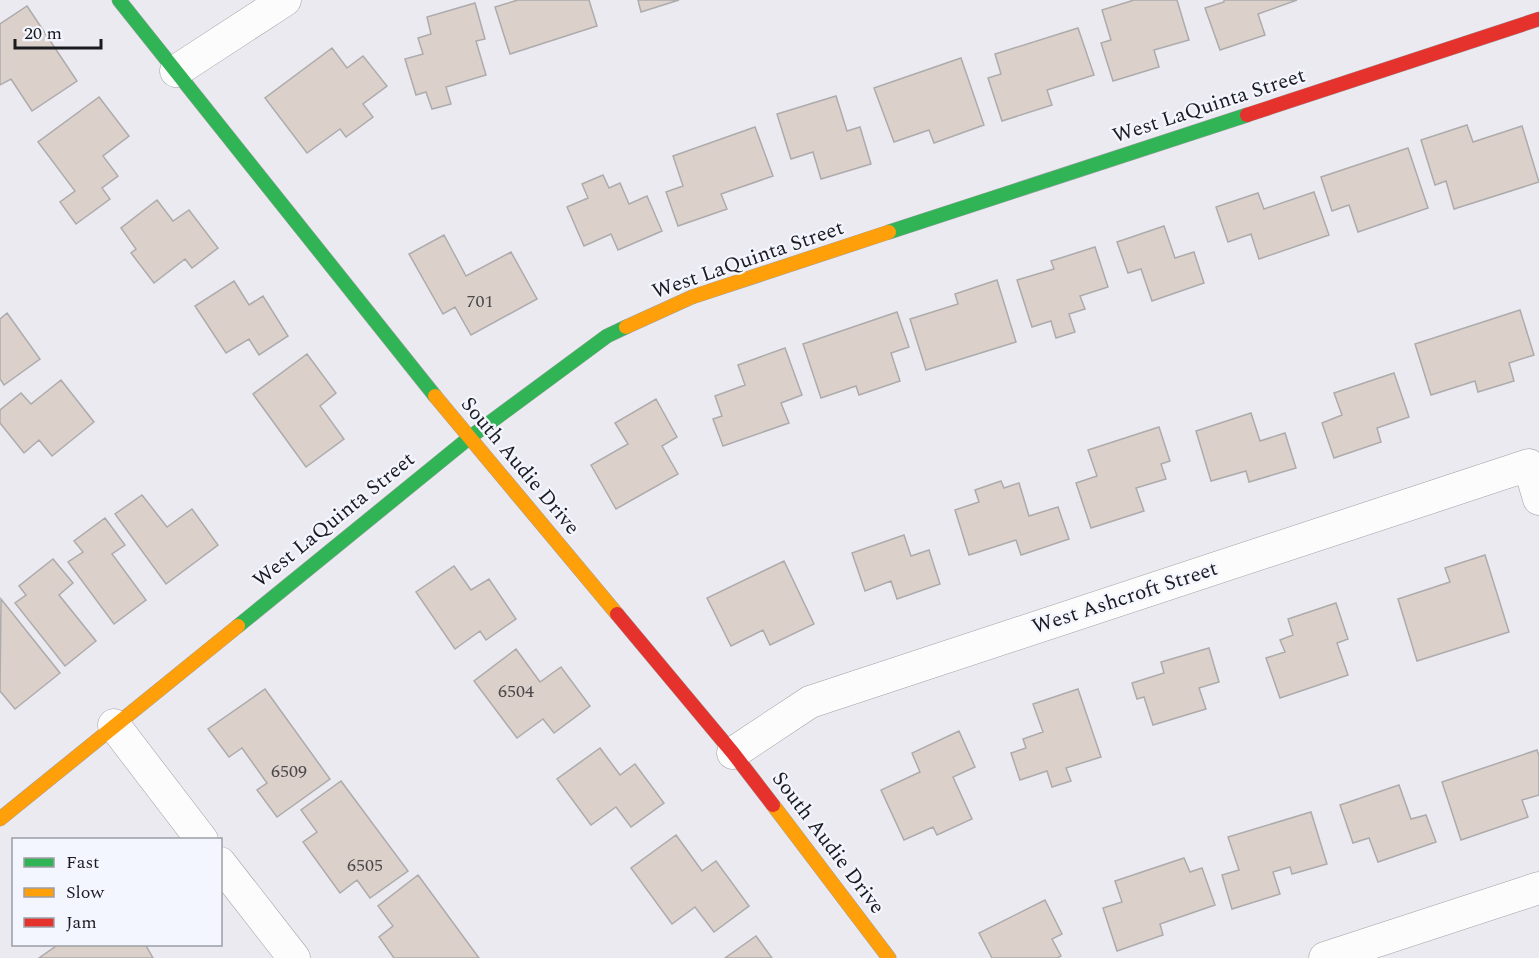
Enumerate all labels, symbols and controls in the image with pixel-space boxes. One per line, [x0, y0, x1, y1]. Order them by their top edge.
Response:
scale bar [15, 12, 100, 50]
text: 20 m [24, 20, 62, 47]
street label: West LaQuinta Street [1108, 60, 1310, 152]
street label: West LaQuinta Street [648, 212, 848, 308]
house number: 701 [467, 288, 494, 315]
street label: South Audie Drive [453, 390, 587, 542]
street label: West LaQuinta Street [246, 444, 422, 596]
street label: West Ashcroft Street [1028, 553, 1222, 643]
house number: 6504 [498, 678, 534, 705]
house number: 6509 [271, 758, 307, 785]
street label: South Audie Drive [764, 765, 892, 921]
legend [12, 838, 222, 946]
text: Fast [66, 849, 99, 876]
house number: 6505 [347, 852, 383, 879]
text: Slow [66, 879, 105, 906]
text: Jam [66, 909, 97, 936]

